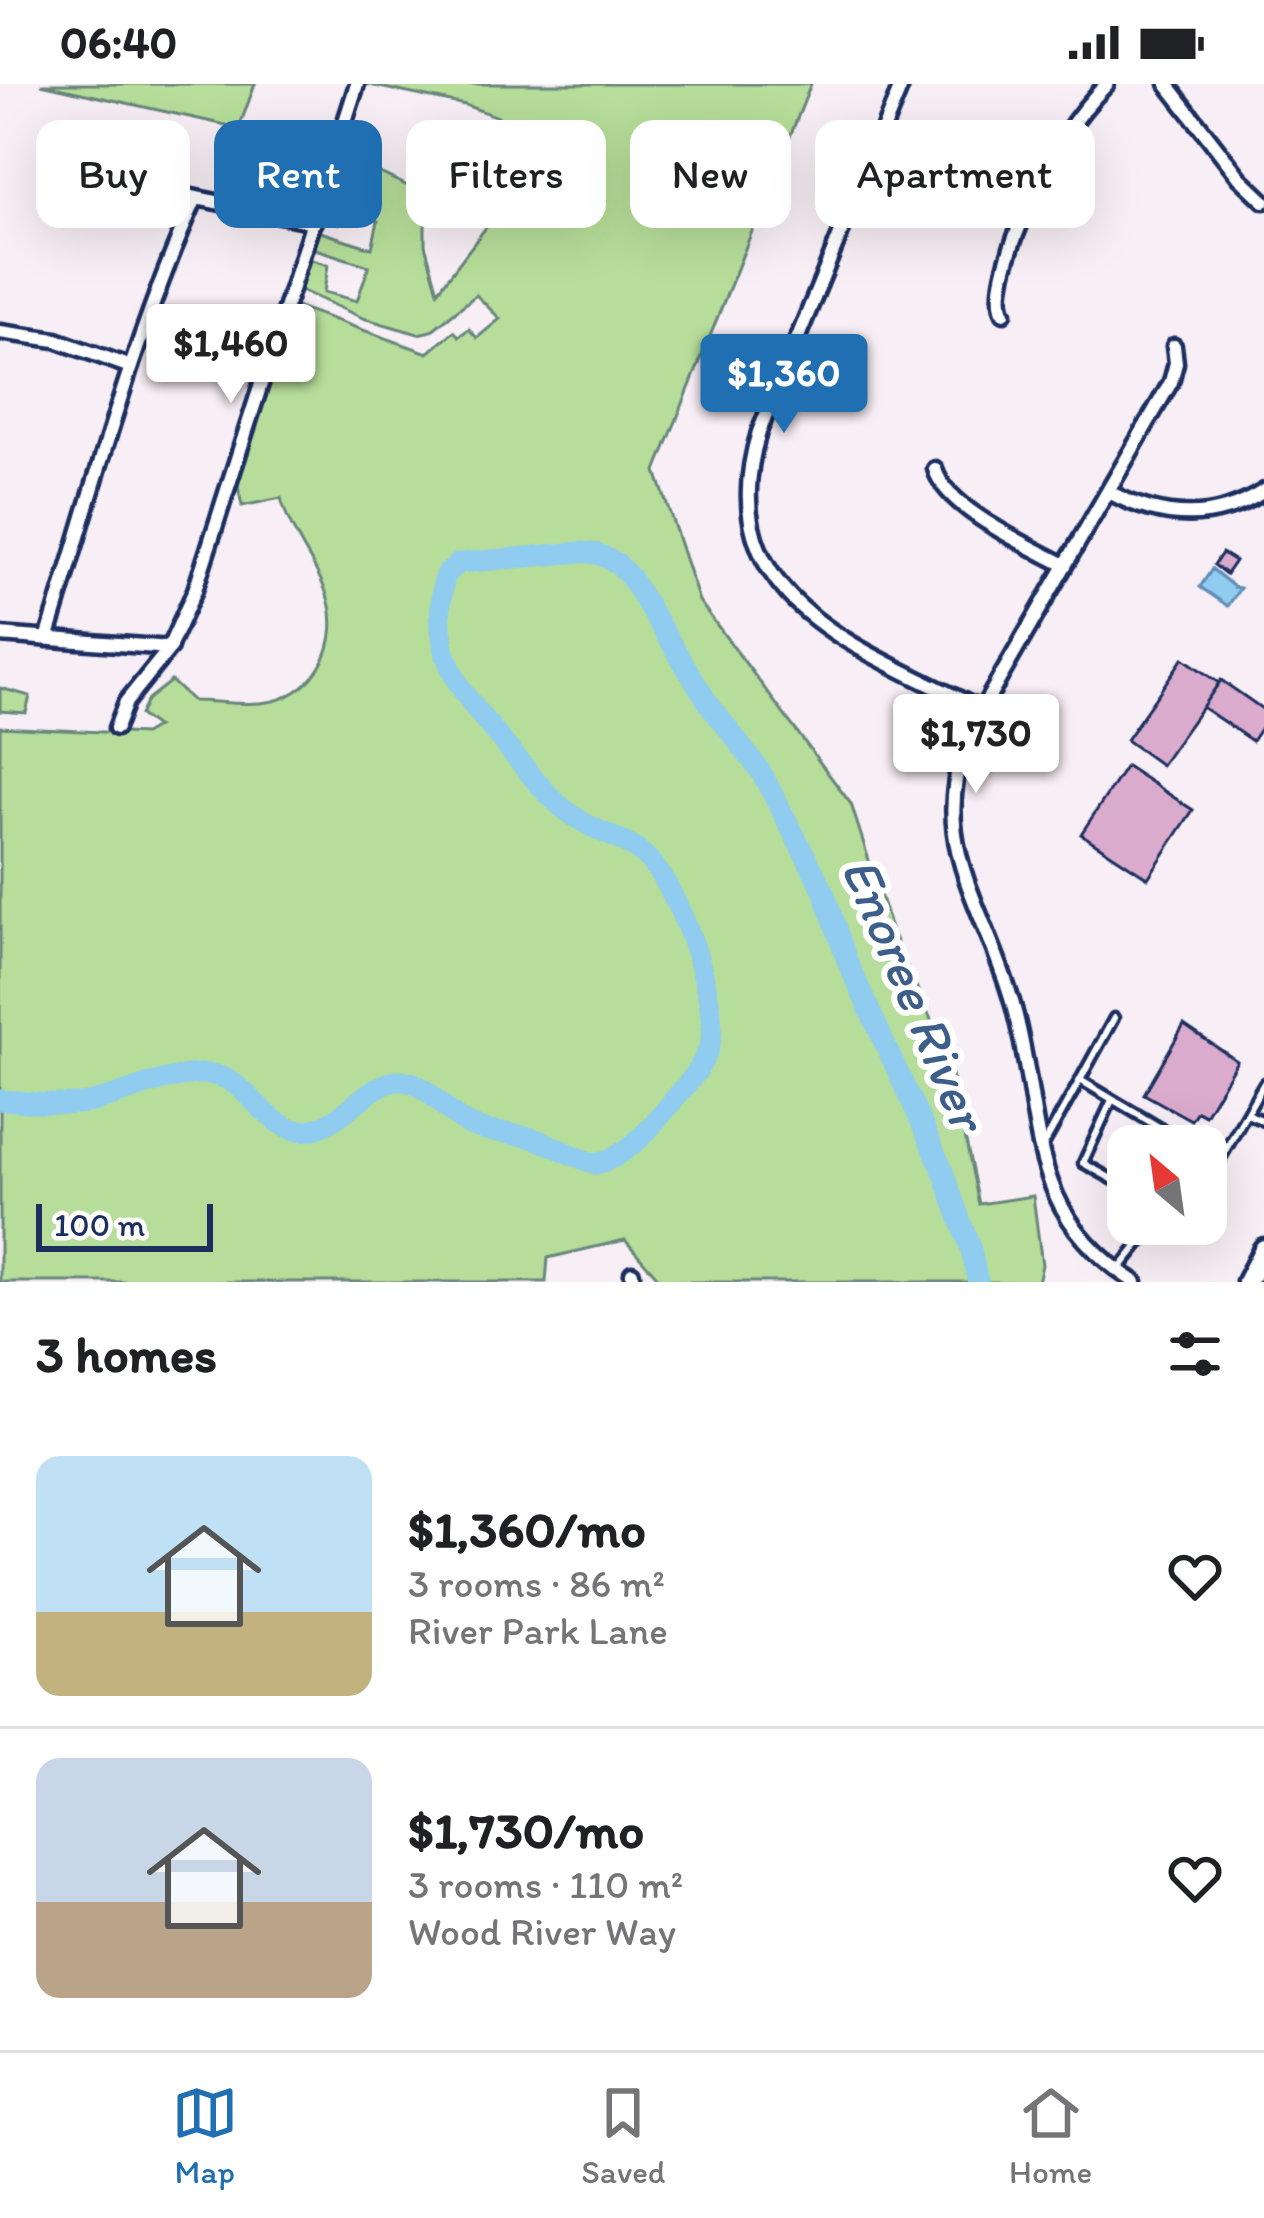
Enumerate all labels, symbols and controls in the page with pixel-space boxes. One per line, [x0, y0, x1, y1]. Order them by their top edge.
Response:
text: 06:40 [60, 15, 177, 69]
chip: Buy [36, 120, 190, 228]
chip: Rent [214, 120, 382, 228]
chip: Filters [406, 120, 606, 228]
chip: New [630, 120, 791, 228]
chip: Apartment [815, 120, 1095, 228]
pin: $1,460 [133, 304, 329, 406]
text: $1,460 [173, 319, 289, 366]
pin: $1,360 [686, 334, 882, 436]
text: $1,360 [727, 349, 841, 396]
pin: $1,730 [878, 694, 1074, 796]
text: $1,730 [920, 709, 1032, 756]
water label: Enoree River [828, 847, 1003, 1145]
north arrow [1107, 1125, 1227, 1245]
map controls [1107, 1125, 1227, 1245]
scale bar [36, 1198, 213, 1251]
text: 100 m [54, 1205, 145, 1244]
icon: filters [1162, 1321, 1228, 1387]
text: 3 homes [36, 1324, 217, 1385]
text: $1,360/mo [408, 1499, 646, 1560]
icon: home [132, 1504, 276, 1648]
icon: heart [1162, 1543, 1228, 1609]
text: 3 rooms · 86 m² [408, 1560, 665, 1607]
text: River Park Lane [408, 1607, 668, 1654]
text: $1,730/mo [408, 1800, 644, 1861]
icon: home [132, 1806, 276, 1950]
icon: heart [1162, 1845, 1228, 1911]
text: 3 rooms · 110 m² [408, 1861, 683, 1908]
text: Wood River Way [408, 1908, 676, 1955]
tab: Map [172, 2080, 238, 2191]
tab: Saved [581, 2080, 666, 2191]
tab: Home [1009, 2080, 1092, 2191]

